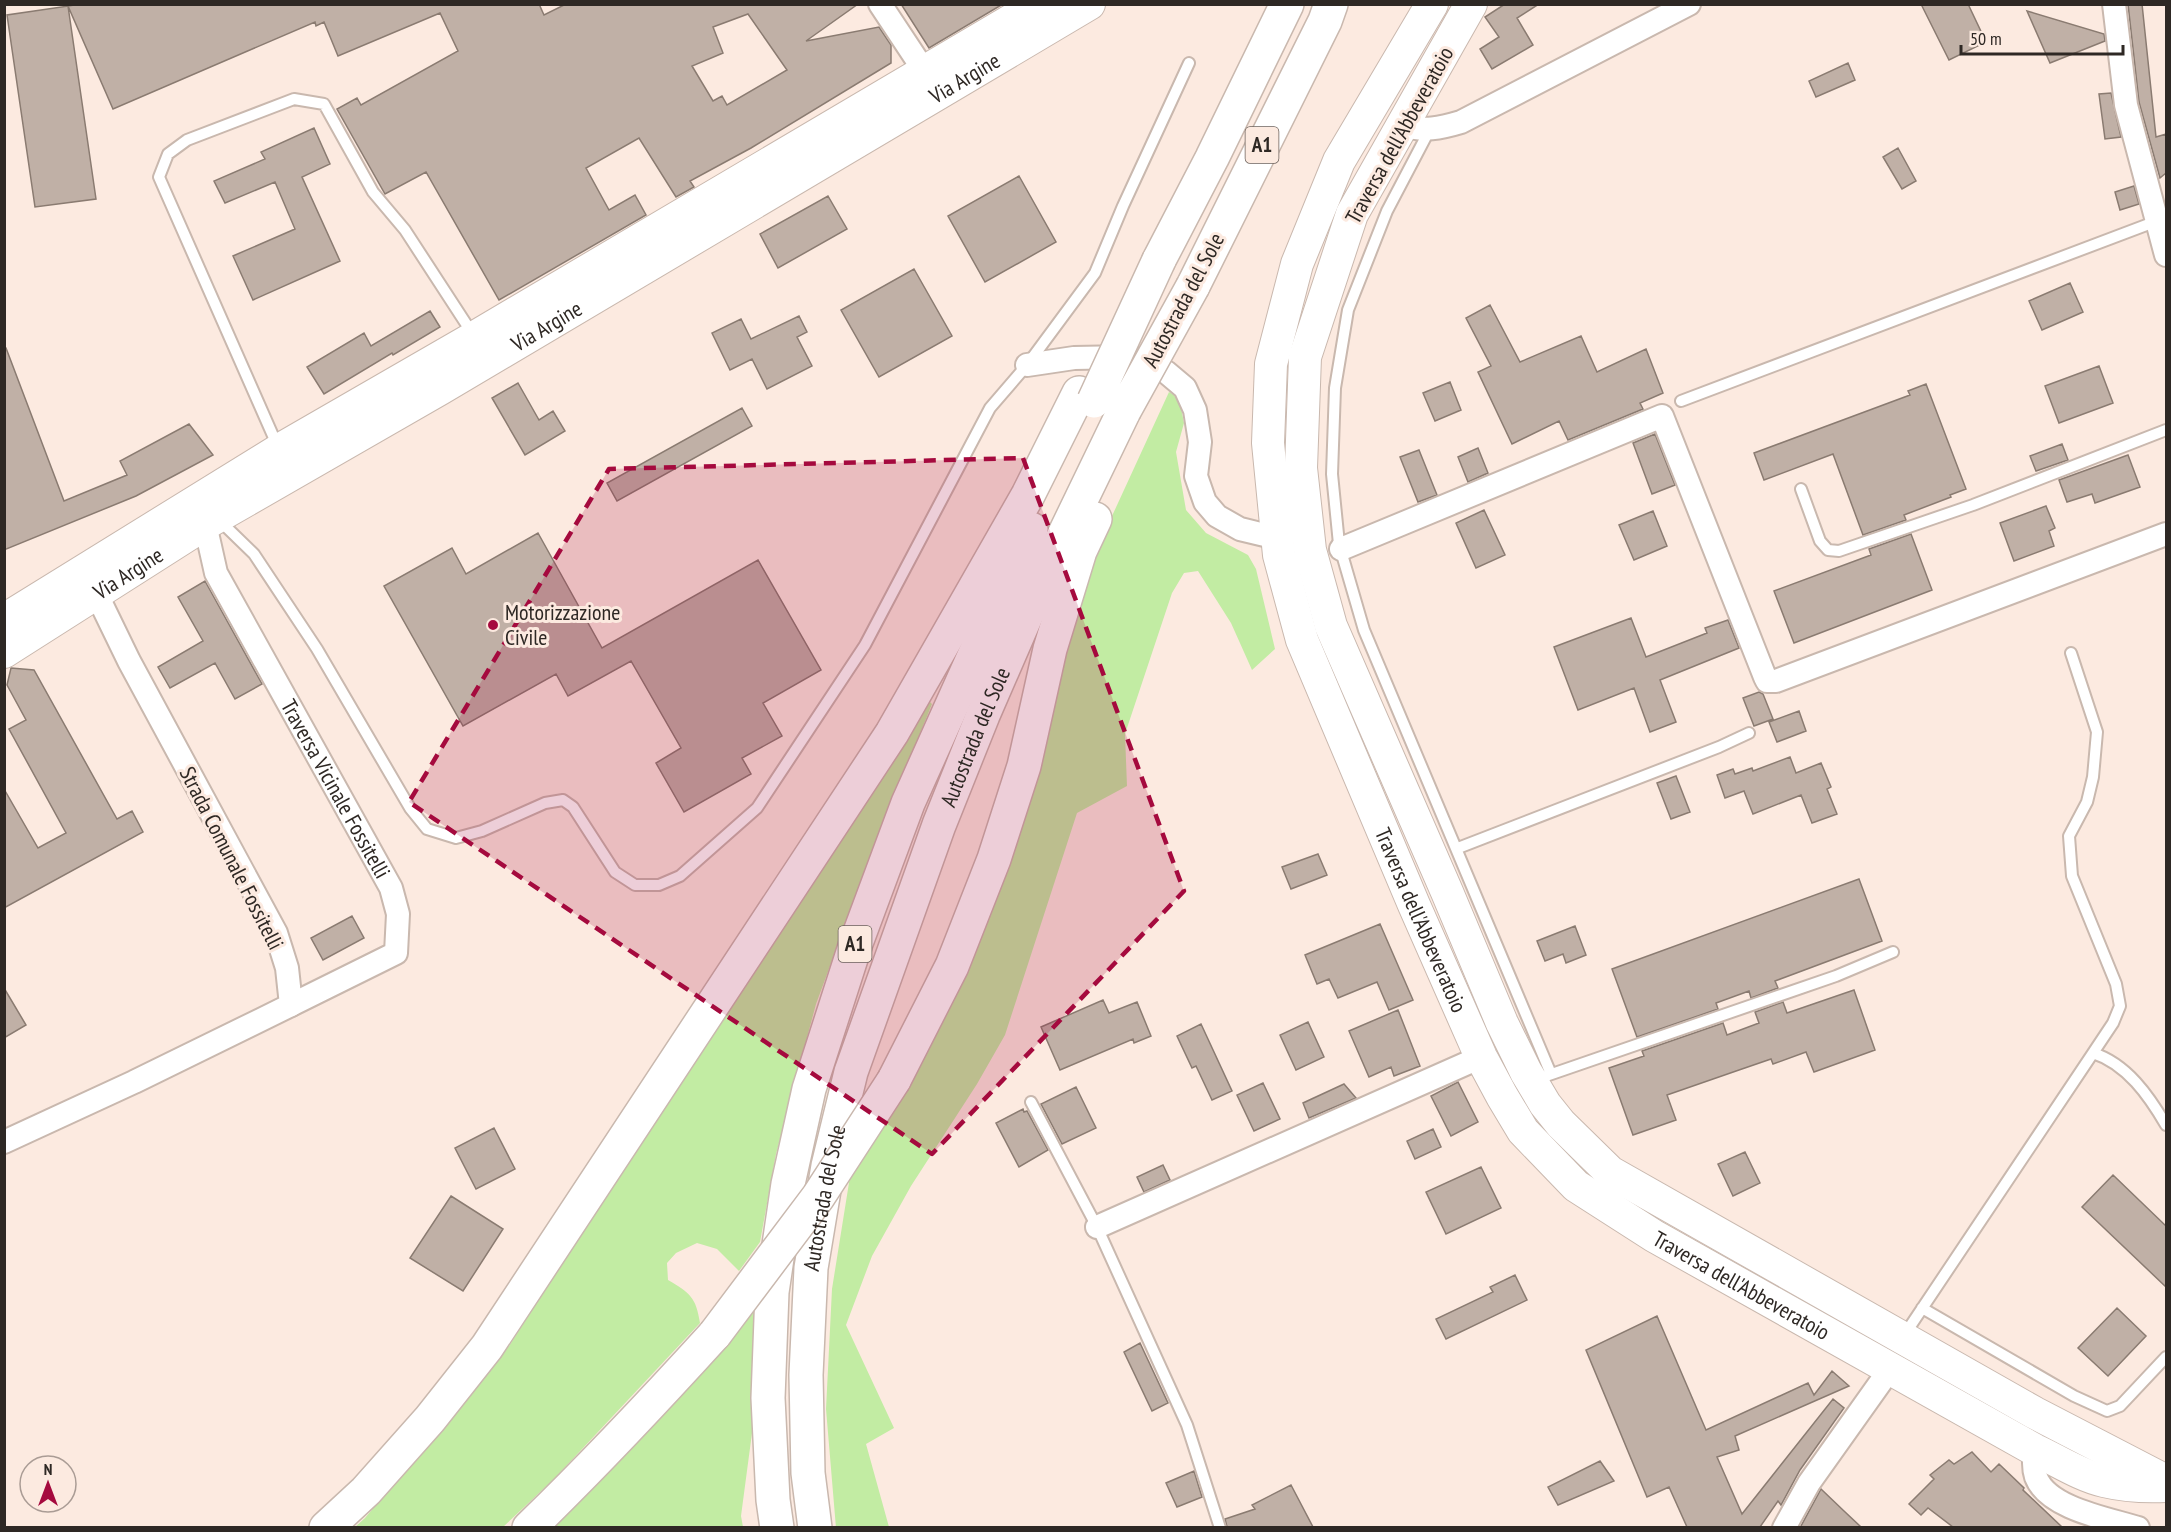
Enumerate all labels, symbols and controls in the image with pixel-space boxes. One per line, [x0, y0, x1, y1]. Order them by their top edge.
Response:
scale bar [1961, 18, 2123, 56]
text: 50 m [1970, 27, 2002, 50]
street label: Traversa dell'Abbeveratoio [1339, 41, 1459, 229]
street label: Via Argine [923, 46, 1005, 110]
road number: A1 [1246, 127, 1278, 163]
street label: Autostrada del Sole [1136, 228, 1230, 372]
street label: Via Argine [505, 294, 587, 358]
street label: Via Argine [87, 540, 168, 606]
place label: Motorizzazione Civile [505, 598, 620, 651]
marker: Motorizzazione Civile [486, 618, 500, 632]
street label: Autostrada del Sole [934, 663, 1016, 811]
street label: Traversa Vicinale Fossitelli [275, 694, 397, 883]
street label: Strada Comunale Fossitelli [174, 762, 290, 954]
street label: Traversa dell'Abbeveratoio [1369, 823, 1474, 1017]
road number: A1 [838, 926, 872, 962]
street label: Autostrada del Sole [797, 1122, 852, 1273]
street label: Traversa dell'Abbeveratoio [1648, 1224, 1835, 1346]
north arrow [18, 1454, 78, 1514]
text: N [44, 1459, 52, 1479]

